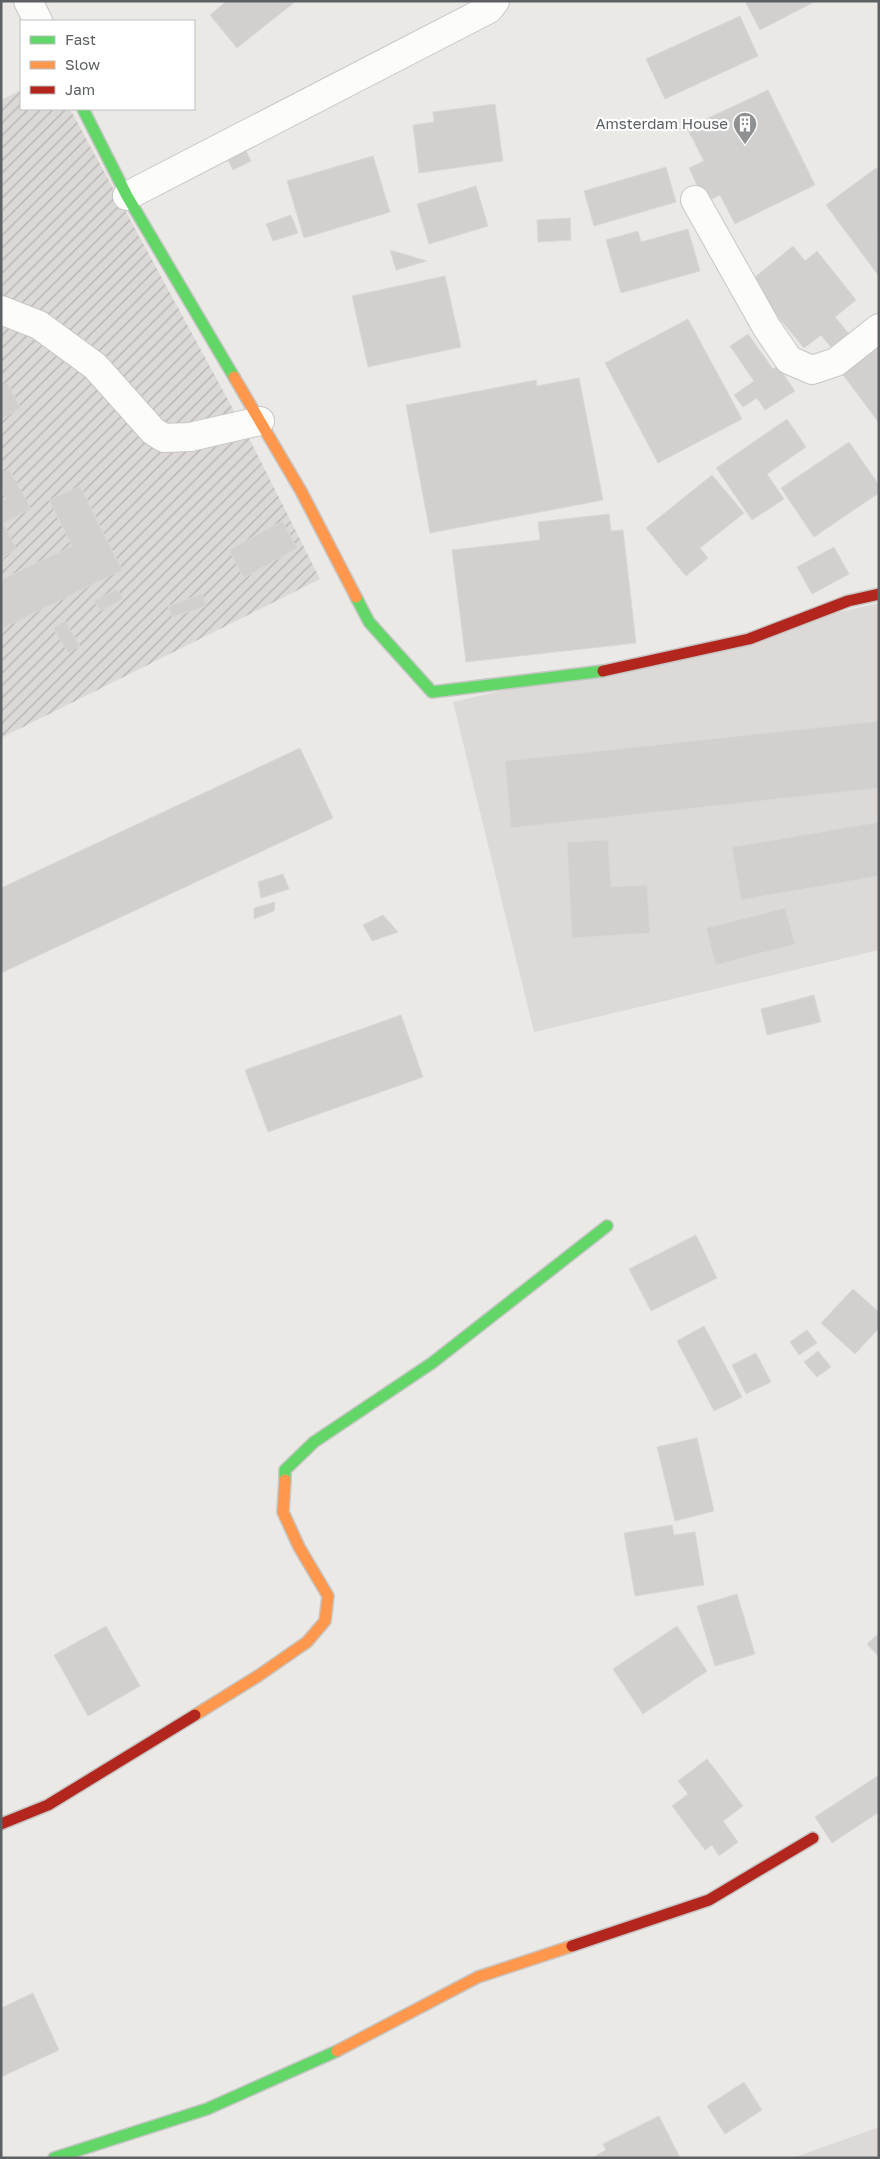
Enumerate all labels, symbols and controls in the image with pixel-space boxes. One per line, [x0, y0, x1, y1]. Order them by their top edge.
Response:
legend [20, 20, 195, 110]
text: Fast [65, 30, 96, 48]
text: Slow [65, 55, 100, 73]
text: Jam [65, 80, 95, 98]
building icon: Amsterdam House [732, 111, 758, 145]
place label: Amsterdam House [595, 114, 728, 132]

